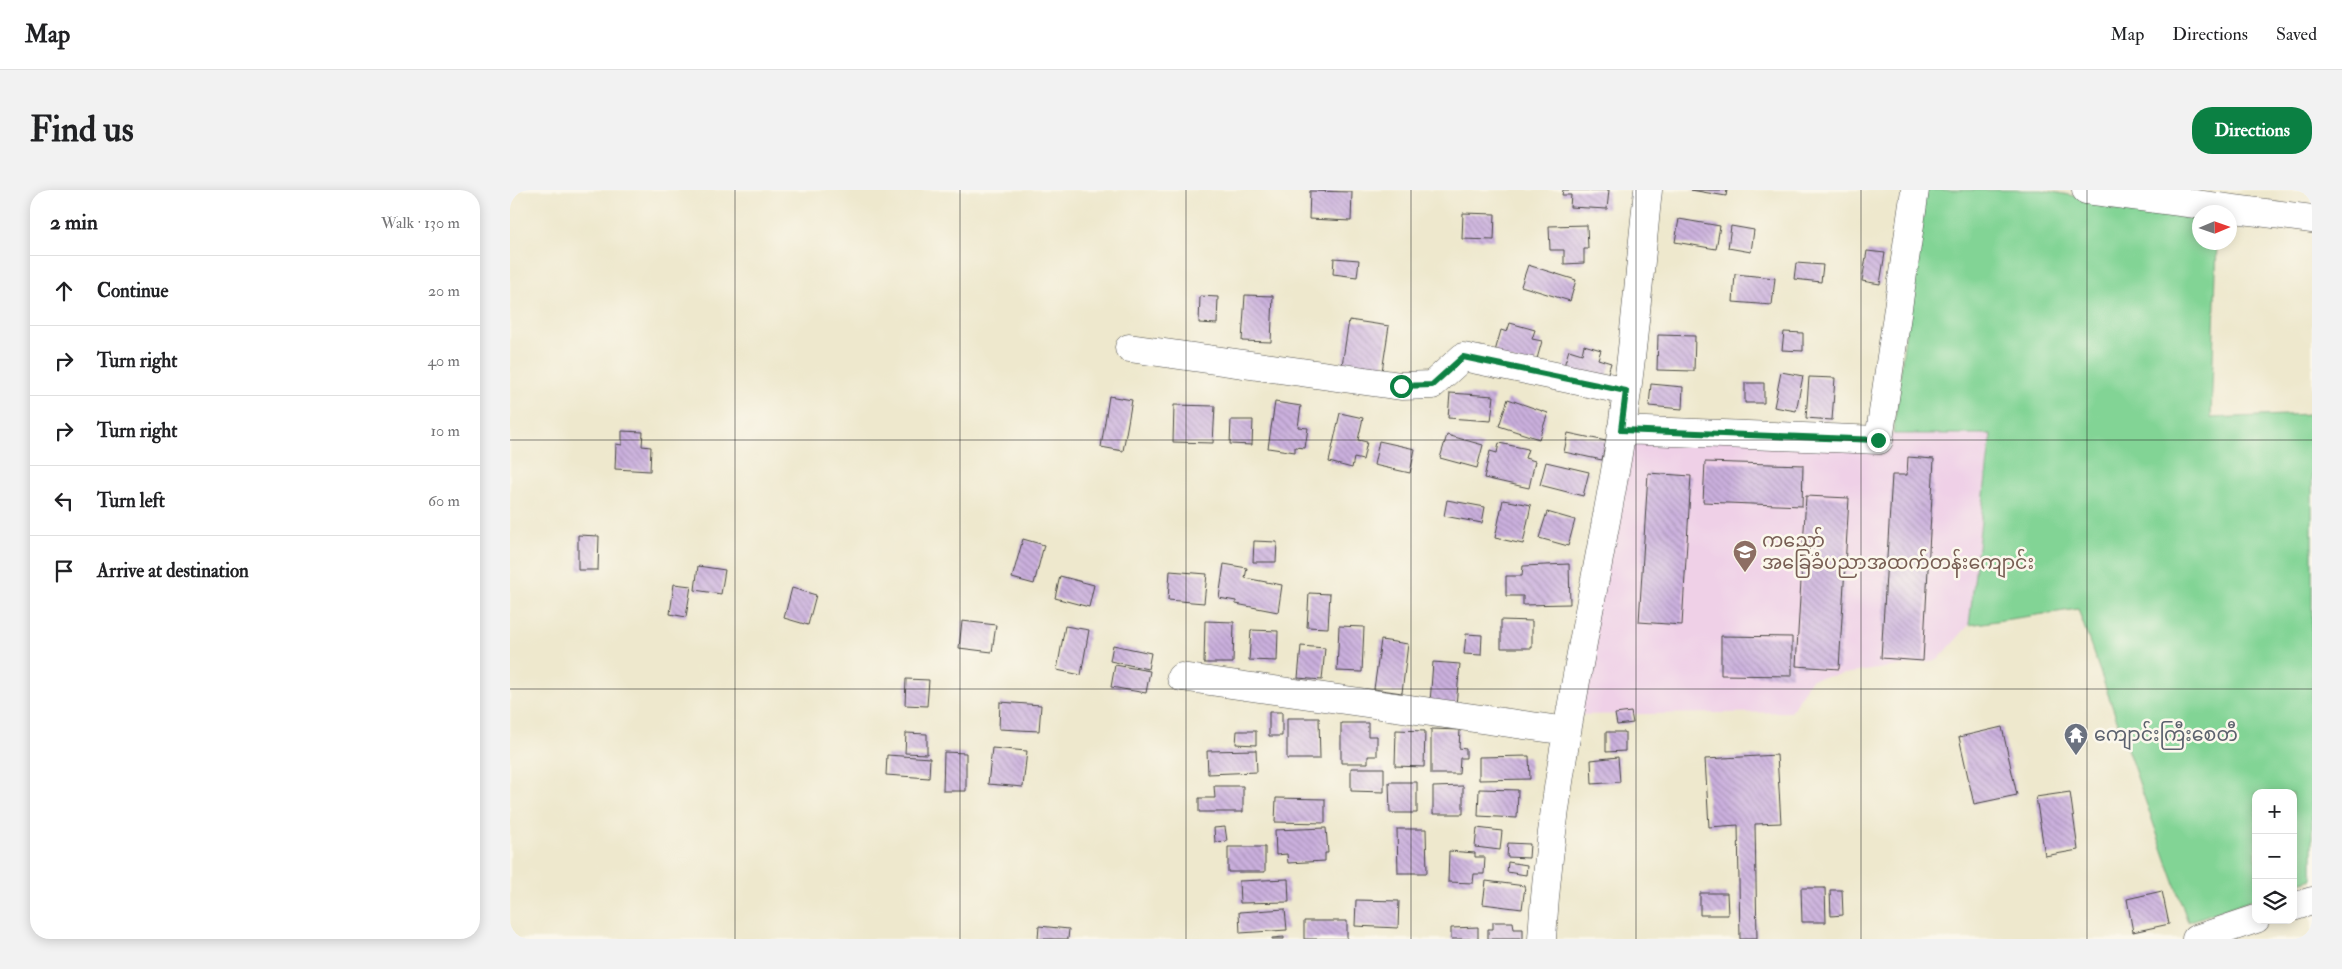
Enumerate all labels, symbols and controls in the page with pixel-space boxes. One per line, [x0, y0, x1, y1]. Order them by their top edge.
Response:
text: Map [25, 19, 70, 50]
text: Map [2111, 23, 2144, 46]
text: Directions [2172, 23, 2248, 46]
text: Saved [2276, 23, 2317, 46]
button: Directions [2192, 107, 2312, 154]
text: Find us [30, 108, 134, 152]
north arrow [2192, 205, 2237, 250]
text: 2 min [50, 209, 98, 236]
text: Walk · 130 m [381, 213, 460, 233]
icon: ahead [50, 277, 78, 305]
text: Continue [97, 279, 168, 303]
text: 20 m [428, 281, 460, 301]
icon: right [50, 347, 78, 375]
text: Turn right [97, 349, 177, 373]
text: 40 m [427, 351, 460, 371]
route start [1390, 375, 1413, 398]
icon: right [50, 417, 78, 445]
text: Turn right [97, 419, 177, 443]
text: 10 m [430, 421, 460, 441]
route end [1867, 429, 1890, 452]
icon: left [50, 487, 78, 515]
text: Turn left [97, 489, 165, 513]
text: 60 m [428, 491, 460, 511]
place label: ကညှော် အခြေခံပညာအထက်တန်းကျောင်း [1762, 526, 2034, 578]
school or university icon: ကညှော် အခြေခံပညာအထက်တန်းကျောင်း [1732, 539, 1758, 573]
icon: arrive [50, 557, 78, 585]
text: Arrive at destination [97, 559, 249, 583]
place label: ကျောင်းကြီးစေတီ [2094, 720, 2238, 750]
temple icon: ကျောင်းကြီးစေတီ [2063, 722, 2089, 756]
map controls [2252, 789, 2297, 924]
button: + [2252, 789, 2297, 834]
button: − [2252, 834, 2297, 879]
button: layers [2252, 879, 2297, 924]

